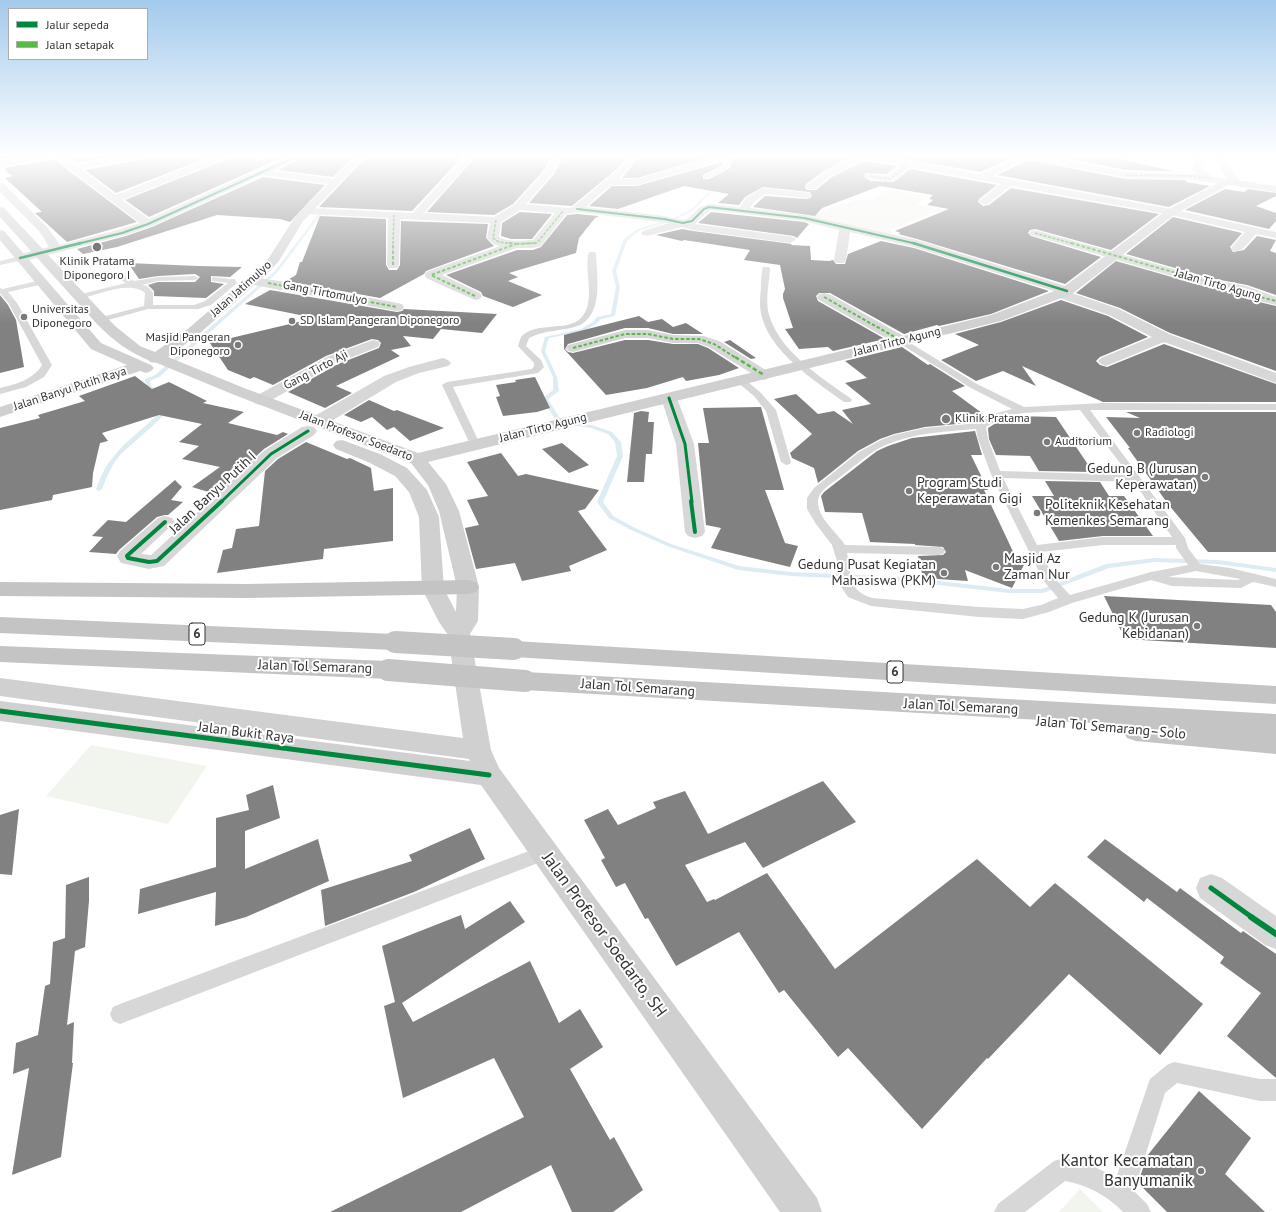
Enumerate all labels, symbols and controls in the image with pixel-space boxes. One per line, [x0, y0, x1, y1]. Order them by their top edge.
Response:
legend [8, 8, 148, 60]
text: Jalur sepeda [46, 17, 109, 32]
text: Jalan setapak [46, 37, 114, 52]
marker: Klinik Pratama Diponegoro I [91, 241, 103, 253]
place label: Klinik Pratama Diponegoro I [60, 255, 134, 283]
street label: Jalan Jatimulyo [208, 258, 274, 320]
street label: Jalan Tirto Agung [1173, 266, 1263, 304]
street label: Gang Tirtomulyo [282, 278, 368, 308]
place label: Universitas Diponegoro [32, 303, 92, 331]
marker: Universitas Diponegoro [19, 312, 29, 322]
place label: SD Islam Pangeran Diponegoro [300, 314, 459, 328]
marker: SD Islam Pangeran Diponegoro [287, 316, 297, 326]
street label: Jalan Tirto Agung [852, 324, 942, 360]
place label: Masjid Pangeran Diponegoro [145, 331, 230, 359]
marker: Masjid Pangeran Diponegoro [233, 340, 243, 350]
street label: Gang Tirto Aji [281, 347, 351, 393]
street label: Jalan Banyu Putih Raya [12, 364, 128, 414]
street label: Jalan Profesor Soedarto [297, 408, 415, 464]
street label: Jalan Tirto Agung [498, 410, 588, 446]
place label: Klinik Pratama [955, 412, 1030, 426]
marker: Klinik Pratama [940, 413, 952, 425]
place label: Radiologi [1145, 426, 1194, 440]
marker: Radiologi [1132, 428, 1142, 438]
place label: Auditorium [1055, 435, 1112, 449]
marker: Auditorium [1042, 437, 1052, 447]
street label: Jalan Banyu Putih I [166, 448, 260, 538]
place label: Gedung B (Jurusan Keperawatan) [1087, 461, 1197, 494]
marker: Gedung B (Jurusan Keperawatan) [1200, 472, 1210, 482]
place label: Program Studi Keperawatan Gigi [917, 475, 1022, 508]
marker: Program Studi Keperawatan Gigi [904, 486, 914, 496]
place label: Politeknik Kesehatan Kemenkes Semarang [1045, 497, 1170, 530]
marker: Politeknik Kesehatan Kemenkes Semarang [1032, 508, 1042, 518]
place label: Masjid Az Zaman Nur [1004, 551, 1070, 584]
place label: Gedung Pusat Kegiatan Mahasiswa (PKM) [798, 557, 936, 590]
marker: Masjid Az Zaman Nur [991, 562, 1001, 572]
marker: Gedung Pusat Kegiatan Mahasiswa (PKM) [939, 568, 949, 578]
place label: Gedung K (Jurusan Kebidanan) [1079, 610, 1189, 642]
marker: Gedung K (Jurusan Kebidanan) [1192, 621, 1202, 631]
road number: 6 [189, 623, 205, 645]
street label: Jalan Tol Semarang [257, 657, 373, 677]
road number: 6 [887, 661, 903, 683]
street label: Jalan Tol Semarang [580, 676, 696, 700]
street label: Jalan Tol Semarang [903, 696, 1019, 718]
street label: Jalan Tol Semarang–Solo [1035, 713, 1187, 743]
street label: Jalan Bukit Raya [197, 719, 295, 747]
street label: Jalan Profesor Soedarto, SH [537, 849, 671, 1021]
place label: Kantor Kecamatan Banyumanik [1061, 1151, 1193, 1191]
marker: Kantor Kecamatan Banyumanik [1196, 1166, 1206, 1176]

